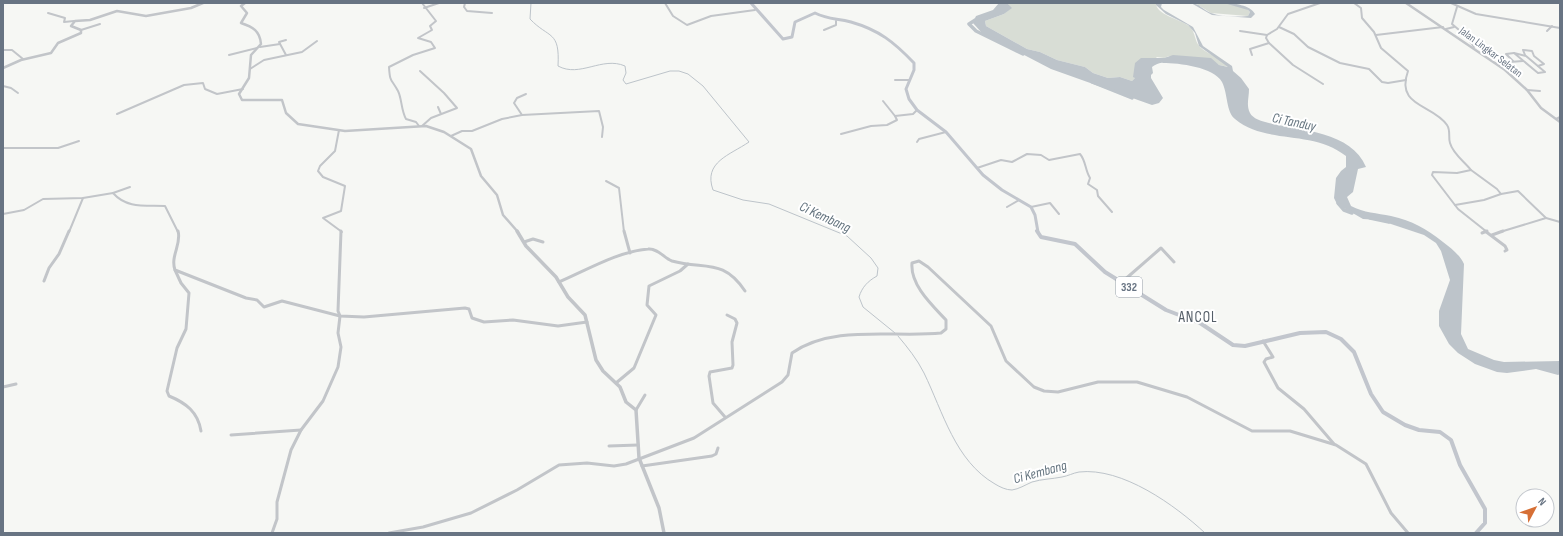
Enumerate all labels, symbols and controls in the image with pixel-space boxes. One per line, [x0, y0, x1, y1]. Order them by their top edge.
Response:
street label: Jalan Lingkar Selatan [1456, 24, 1525, 80]
water label: Ci Tanduy [1271, 109, 1318, 135]
water label: Ci Kembang [797, 198, 854, 236]
road number: 332 [1116, 277, 1142, 297]
district label: ANCOL [1177, 308, 1218, 327]
water label: Ci Kembang [1011, 457, 1069, 487]
north arrow [1515, 488, 1555, 528]
text: N [1535, 495, 1549, 508]

